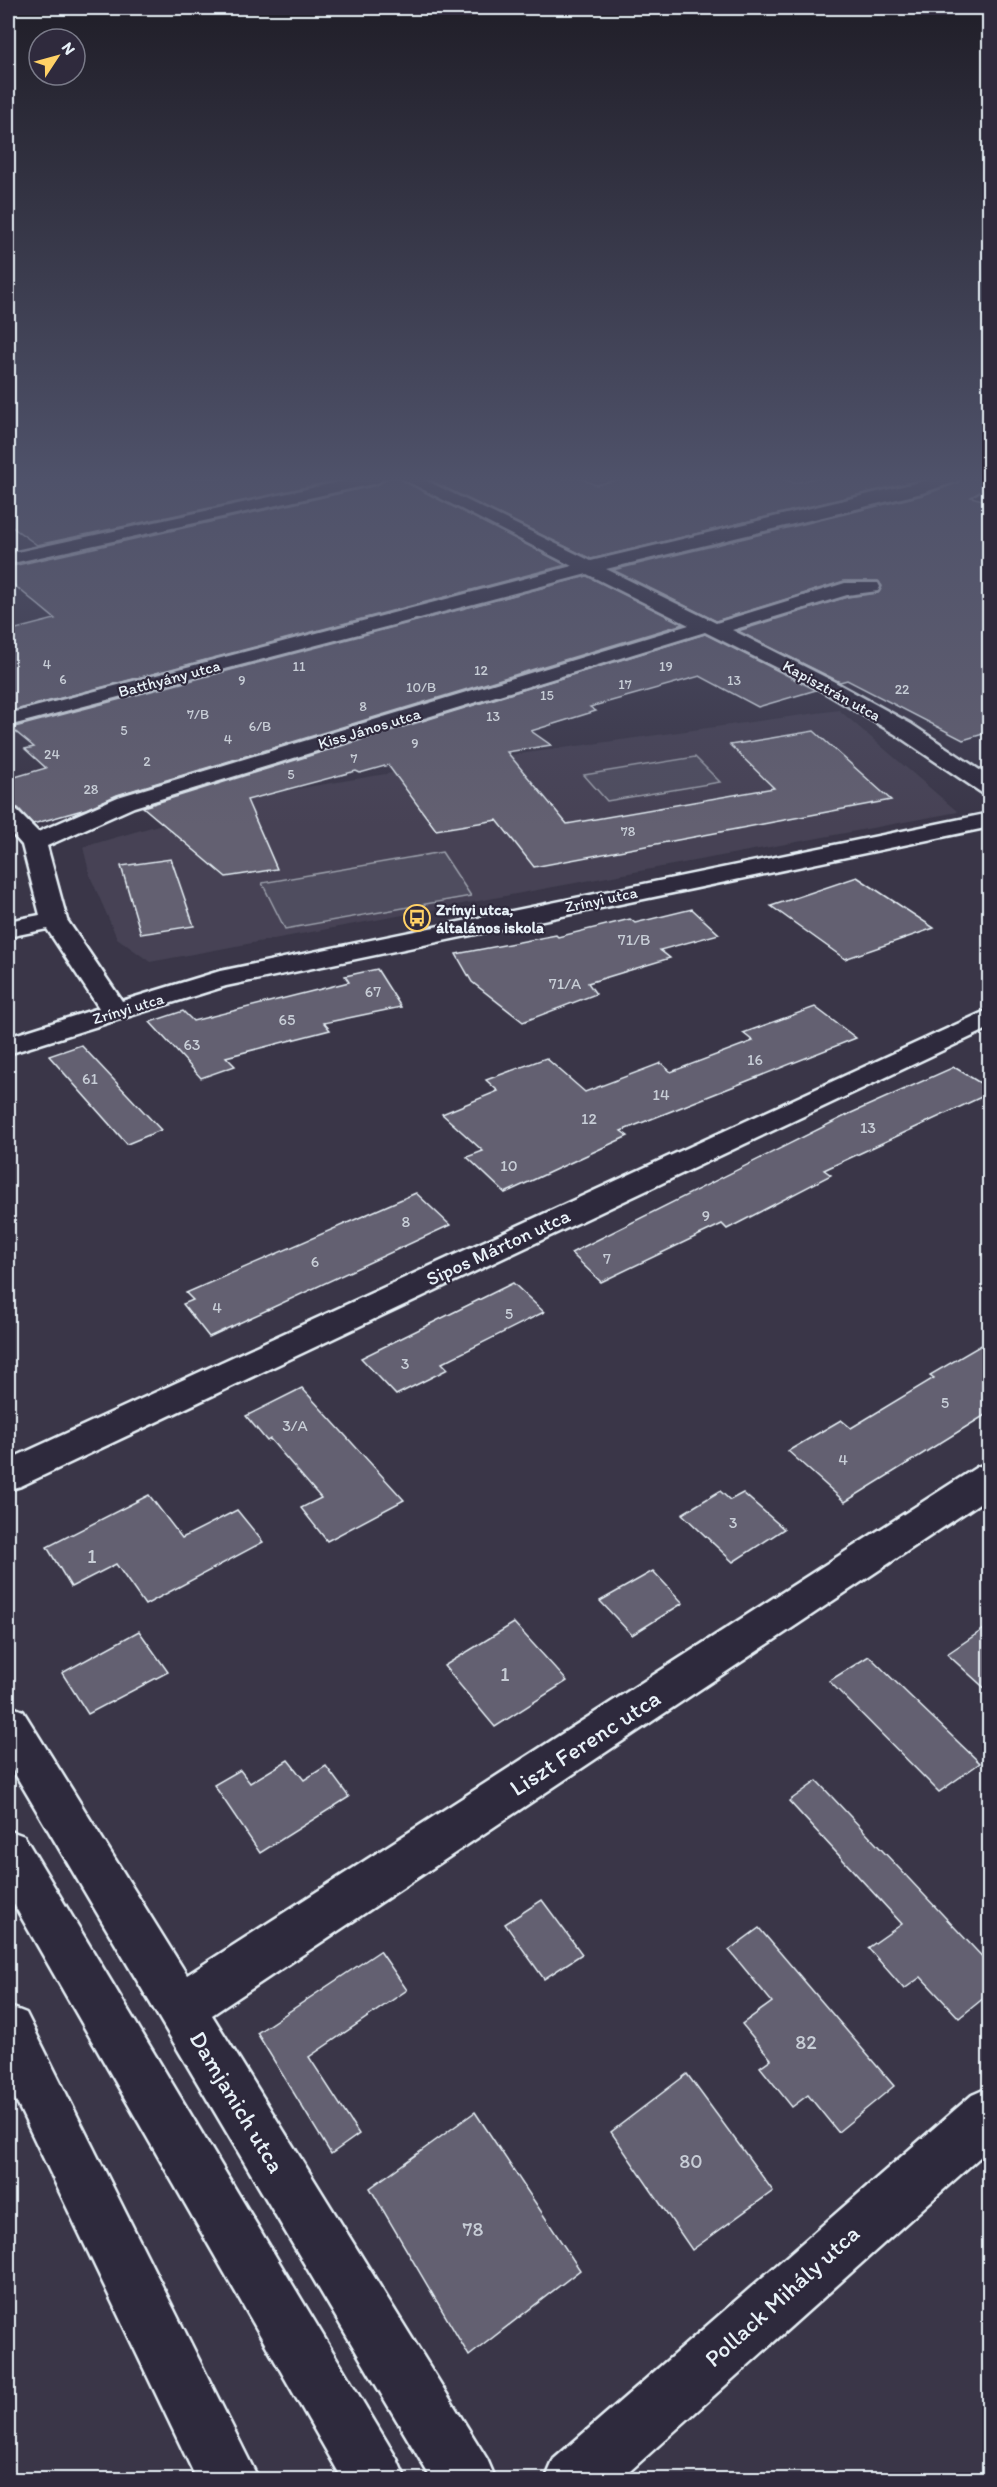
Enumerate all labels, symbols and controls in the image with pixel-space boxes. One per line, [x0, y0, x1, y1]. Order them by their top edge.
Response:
north arrow [27, 27, 87, 87]
text: N [58, 39, 80, 58]
house number: 4 [43, 656, 52, 673]
street label: Batthyány utca [116, 656, 222, 701]
street label: Kapisztrán utca [780, 656, 884, 725]
house number: 11 [293, 658, 306, 675]
house number: 19 [659, 658, 673, 675]
house number: 12 [474, 662, 489, 679]
house number: 6 [59, 671, 67, 688]
house number: 9 [238, 672, 246, 689]
house number: 13 [727, 672, 741, 689]
house number: 17 [618, 676, 632, 693]
house number: 10/B [406, 679, 436, 696]
house number: 22 [895, 681, 910, 698]
house number: 15 [540, 687, 554, 704]
house number: 8 [359, 698, 367, 715]
street label: Kiss János utca [315, 704, 423, 753]
house number: 7/B [187, 706, 209, 723]
house number: 13 [486, 708, 500, 725]
house number: 6/B [249, 718, 271, 735]
house number: 5 [120, 722, 128, 739]
house number: 4 [224, 731, 233, 748]
house number: 9 [411, 735, 419, 752]
house number: 24 [44, 746, 60, 763]
house number: 7 [351, 750, 358, 767]
house number: 2 [143, 753, 151, 770]
house number: 5 [287, 766, 295, 783]
house number: 28 [83, 781, 99, 798]
house number: 78 [621, 823, 636, 840]
street label: Zrínyi utca [563, 882, 640, 916]
place label: Zrínyi utca, általános iskola [436, 900, 544, 937]
bus stop icon: Zrínyi utca, általános iskola [402, 903, 432, 933]
house number: 71/B [618, 930, 650, 949]
house number: 71/A [549, 974, 581, 993]
house number: 67 [365, 982, 381, 1001]
street label: Zrínyi utca [90, 988, 167, 1028]
house number: 65 [279, 1010, 295, 1029]
house number: 63 [183, 1035, 201, 1054]
house number: 16 [747, 1050, 763, 1069]
house number: 61 [82, 1069, 99, 1088]
house number: 14 [652, 1085, 670, 1104]
house number: 12 [581, 1109, 598, 1128]
house number: 13 [860, 1118, 876, 1137]
house number: 10 [500, 1156, 518, 1175]
street label: Sipos Márton utca [422, 1203, 574, 1291]
house number: 9 [702, 1206, 710, 1225]
house number: 8 [402, 1212, 411, 1231]
house number: 7 [603, 1249, 611, 1268]
house number: 6 [311, 1252, 319, 1271]
house number: 4 [212, 1298, 222, 1317]
house number: 5 [505, 1304, 513, 1323]
house number: 3 [401, 1354, 410, 1373]
house number: 5 [941, 1393, 949, 1412]
house number: 3/A [282, 1416, 308, 1435]
house number: 4 [838, 1450, 848, 1469]
house number: 3 [729, 1513, 738, 1532]
house number: 1 [87, 1544, 97, 1568]
house number: 1 [500, 1662, 510, 1686]
street label: Liszt Ferenc utca [504, 1683, 666, 1802]
street label: Damjanich utca [184, 2026, 291, 2178]
house number: 82 [795, 2030, 817, 2054]
house number: 80 [679, 2149, 703, 2173]
house number: 78 [463, 2217, 483, 2241]
street label: Pollack Mihály utca [698, 2218, 865, 2373]

